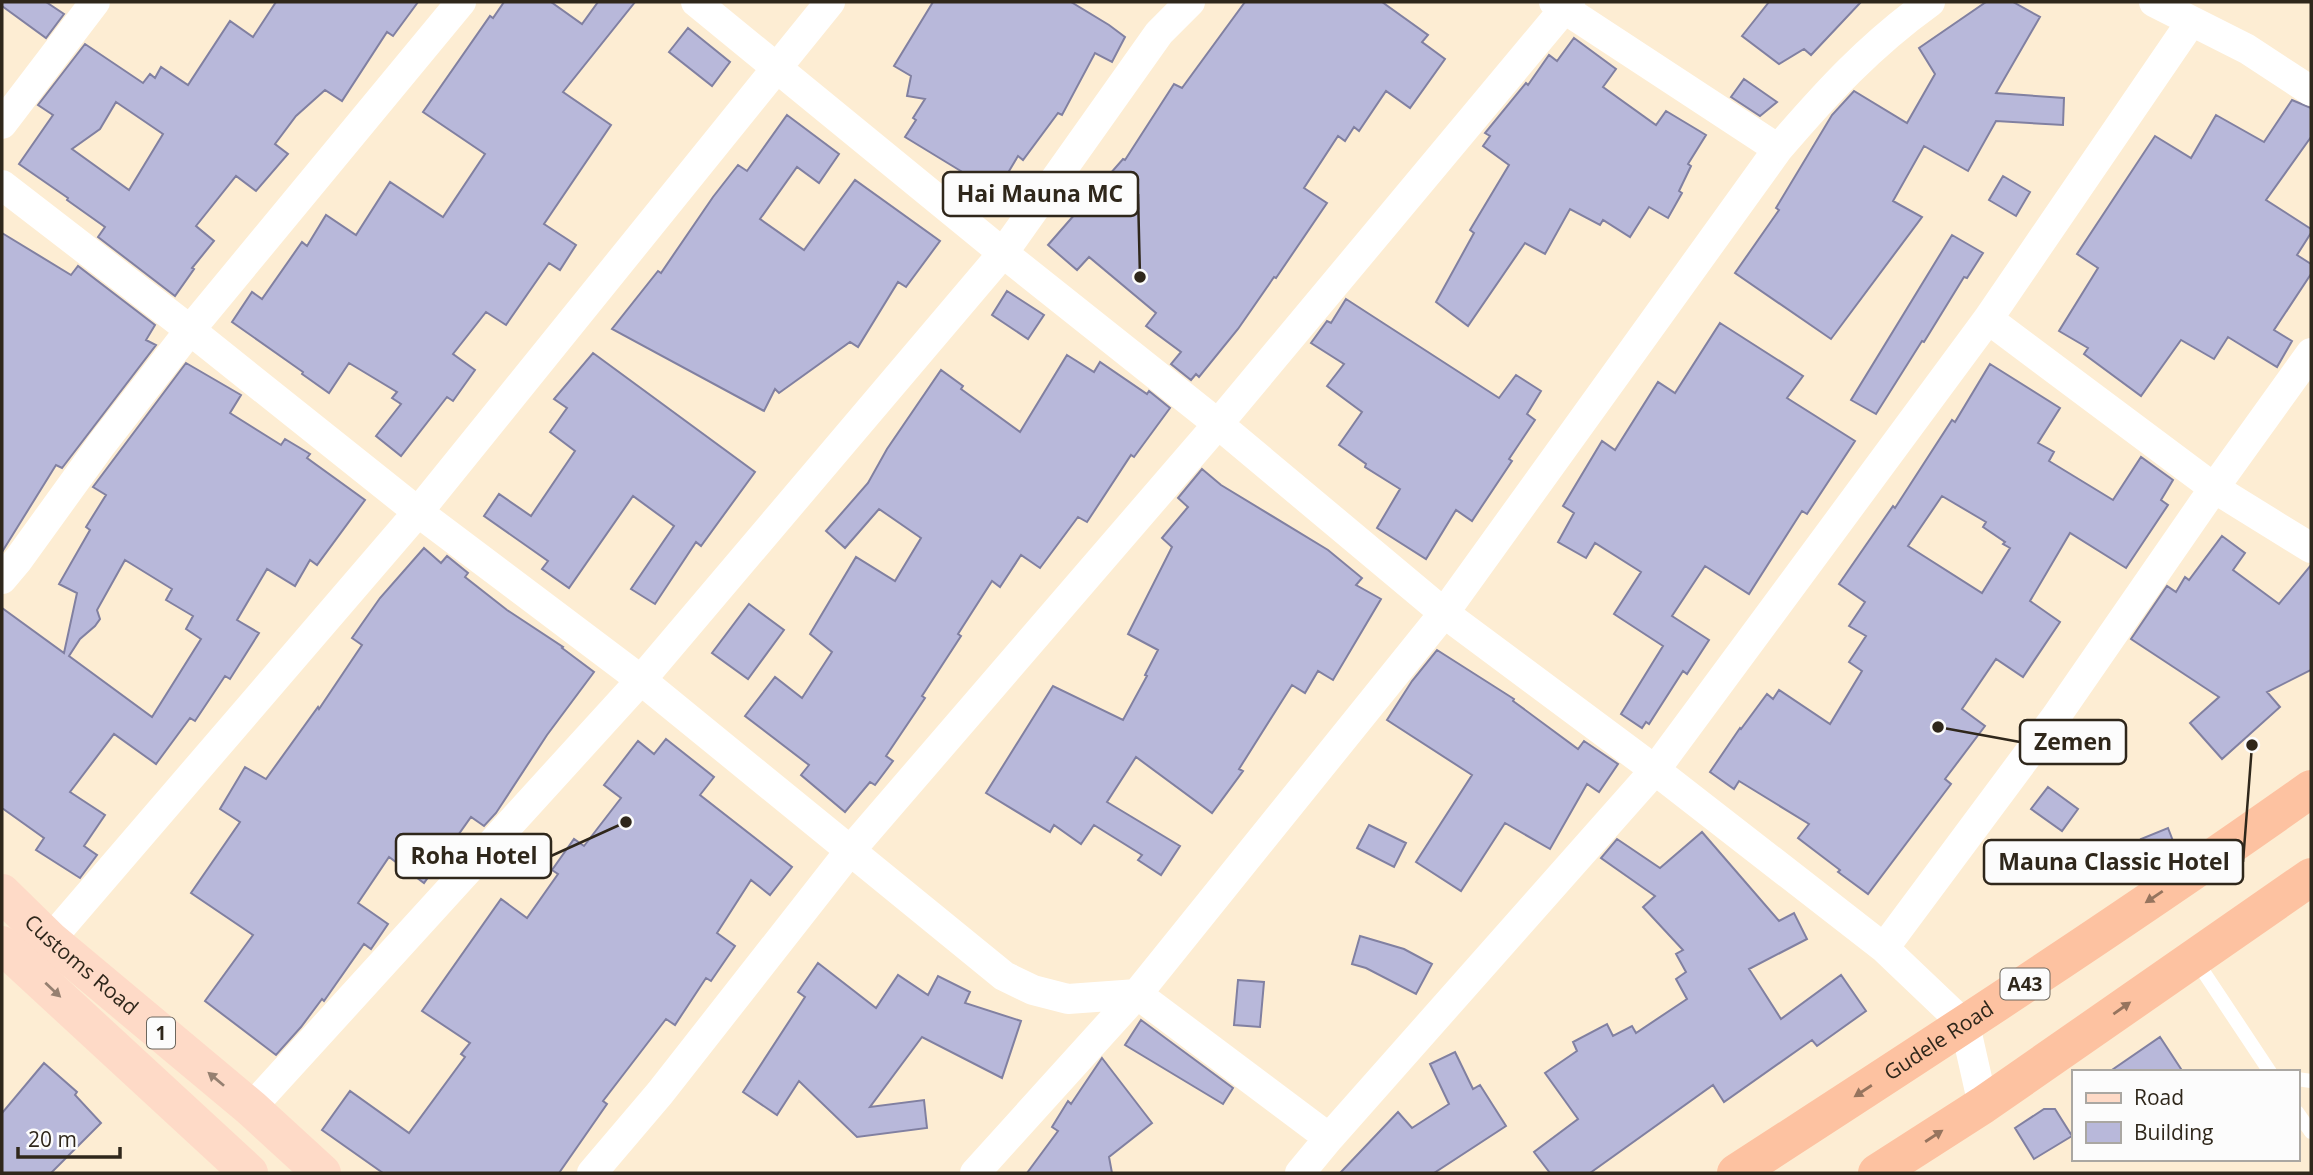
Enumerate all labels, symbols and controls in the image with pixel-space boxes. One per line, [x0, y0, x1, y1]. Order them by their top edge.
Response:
callout: Hai Mauna MC [943, 172, 1138, 216]
text: Hai Mauna MC [957, 177, 1123, 209]
callout: Zemen [2020, 720, 2126, 764]
text: Zemen [2034, 725, 2112, 757]
callout: Roha Hotel [396, 834, 551, 878]
text: Roha Hotel [411, 839, 537, 871]
callout: Mauna Classic Hotel [1984, 840, 2243, 884]
text: Mauna Classic Hotel [1998, 845, 2230, 877]
one-way arrow [2144, 891, 2164, 904]
street label: Customs Road [19, 908, 144, 1021]
road number: A43 [2000, 968, 2050, 1000]
one-way arrow [44, 982, 61, 998]
street label: Gudele Road [1878, 994, 1998, 1086]
one-way arrow [2113, 1001, 2131, 1015]
road number: 1 [147, 1018, 175, 1049]
legend [2072, 1070, 2299, 1161]
one-way arrow [207, 1072, 224, 1087]
text: Road [2134, 1083, 2184, 1111]
one-way arrow [1853, 1084, 1872, 1097]
scale bar [18, 1116, 119, 1160]
text: Building [2134, 1118, 2213, 1146]
text: 20 m [28, 1125, 77, 1153]
one-way arrow [1925, 1130, 1944, 1143]

